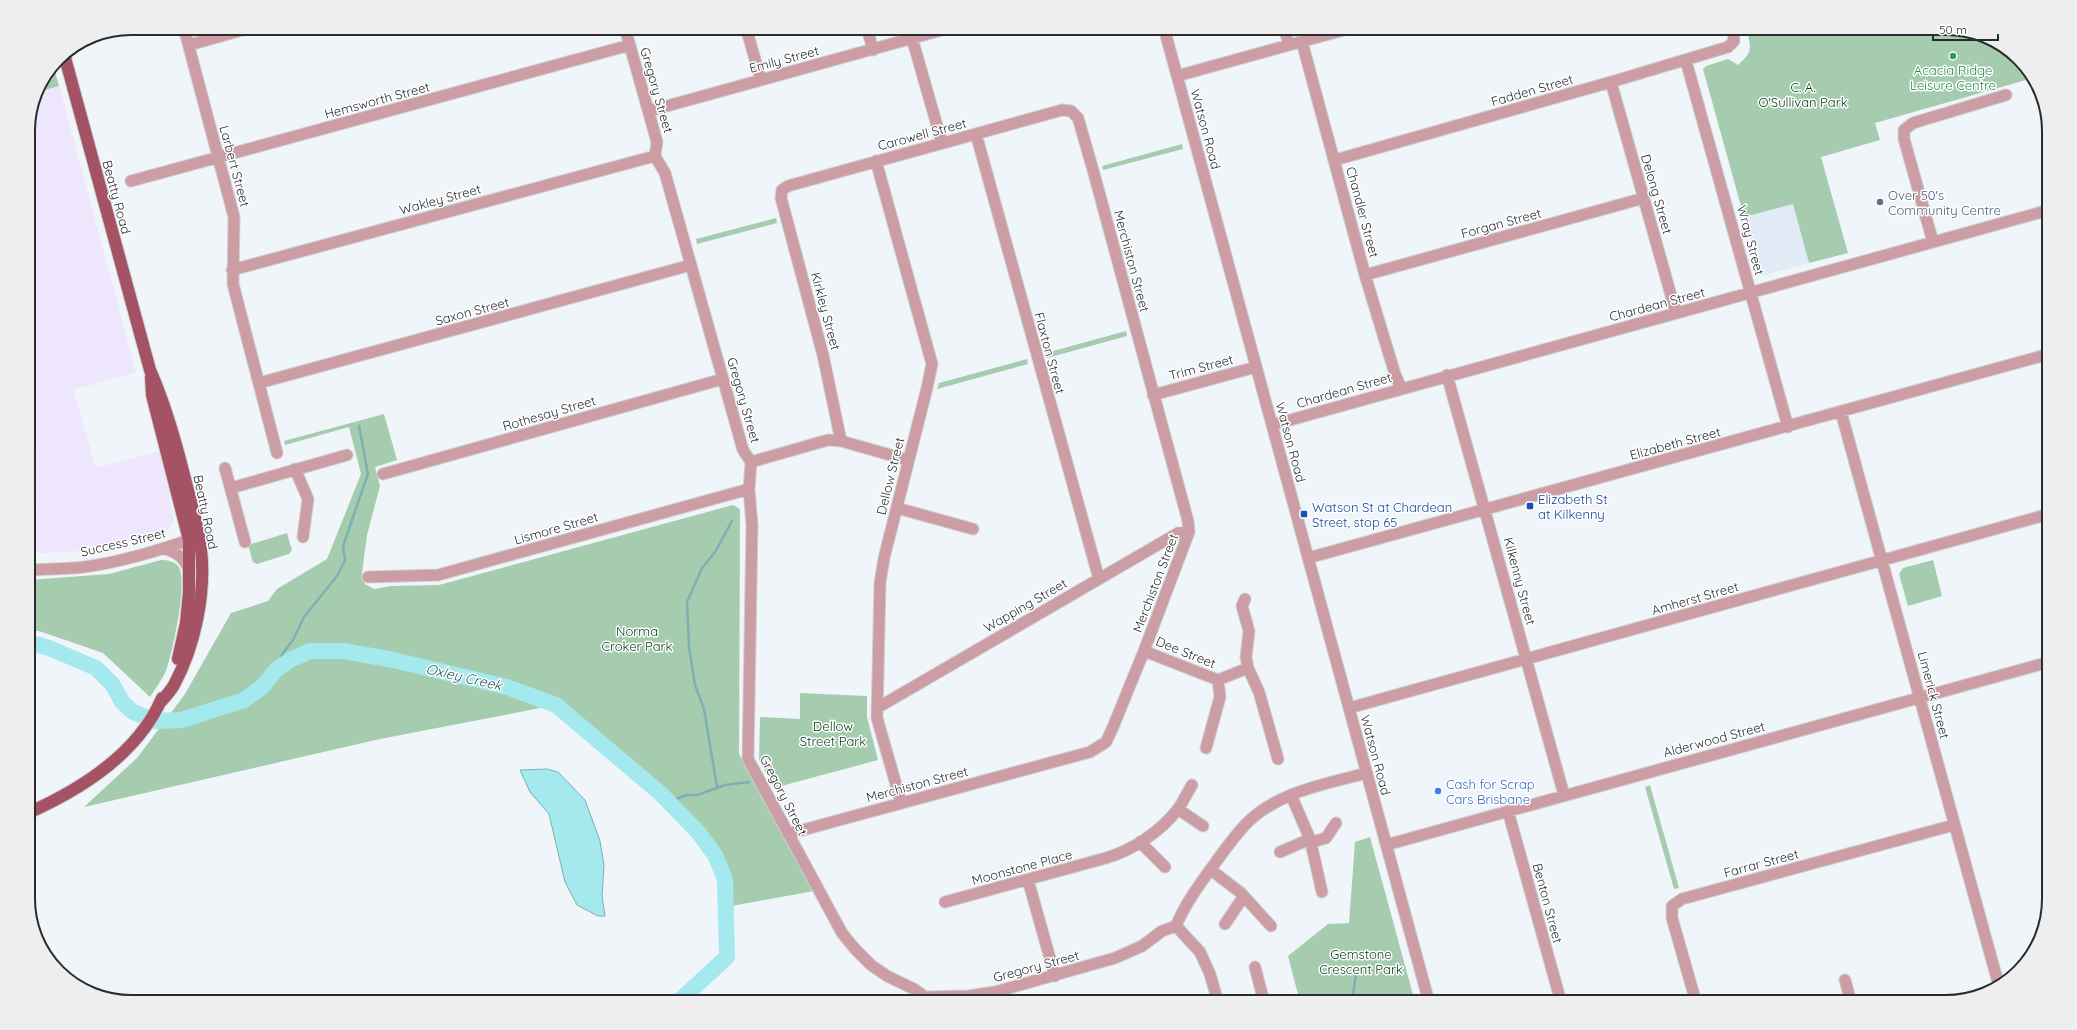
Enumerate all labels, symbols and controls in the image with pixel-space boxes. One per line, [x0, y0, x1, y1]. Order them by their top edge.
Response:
scale bar [1933, 16, 1998, 42]
text: 50 m [1939, 22, 1967, 37]
street label: Emily Street [748, 42, 820, 76]
street label: Gregory Street [637, 45, 677, 135]
marker: Acacia Ridge Leisure Centre [1948, 51, 1958, 61]
place label: Acacia Ridge Leisure Centre [1910, 62, 1996, 93]
street label: Fadden Street [1489, 71, 1575, 109]
street label: Hemsworth Street [323, 78, 431, 122]
park label: C. A. O'Sullivan Park [1758, 79, 1848, 110]
street label: Watson Road [1188, 87, 1224, 171]
street label: Carowell Street [876, 114, 968, 154]
street label: Larbert Street [216, 124, 254, 208]
street label: Delong Street [1638, 152, 1676, 236]
street label: Beatty Road [99, 158, 135, 236]
street label: Chandler Street [1343, 165, 1383, 259]
street label: Wakley Street [397, 180, 483, 218]
place label: Over 50's Community Centre [1888, 187, 2001, 218]
marker: Over 50's Community Centre [1875, 197, 1885, 207]
street label: Wray Street [1734, 203, 1768, 277]
street label: Forgan Street [1459, 205, 1543, 241]
street label: Merchiston Street [1111, 208, 1153, 314]
street label: Kirkley Street [808, 270, 844, 352]
street label: Chardean Street [1607, 284, 1707, 324]
street label: Saxon Street [433, 293, 511, 329]
street label: Flaxton Street [1031, 310, 1069, 396]
street label: Trim Street [1167, 351, 1235, 383]
street label: Gregory Street [724, 355, 764, 445]
street label: Chardean Street [1295, 369, 1393, 411]
street label: Rothesay Street [501, 392, 597, 434]
street label: Watson Road [1273, 400, 1309, 484]
street label: Elizabeth Street [1628, 423, 1722, 463]
street label: Dellow Street [873, 436, 907, 516]
street label: Beatty Road [190, 473, 222, 551]
place label: Elizabeth St at Kilkenny [1538, 491, 1608, 522]
place label: Watson St at Chardean Street, stop 65 [1312, 499, 1452, 530]
marker: Elizabeth St at Kilkenny [1525, 501, 1535, 511]
street label: Lismore Street [512, 508, 600, 548]
marker: Watson St at Chardean Street, stop 65 [1299, 509, 1309, 519]
street label: Success Street [79, 524, 167, 560]
street label: Merchiston Street [1129, 531, 1181, 635]
street label: Kilkenny Street [1501, 535, 1539, 627]
street label: Wapping Street [980, 575, 1070, 635]
street label: Amherst Street [1650, 578, 1740, 618]
park label: Norma Croker Park [601, 623, 673, 654]
street label: Dee Street [1154, 633, 1218, 671]
street label: Limerick Street [1915, 650, 1953, 740]
water label: Oxley Creek [424, 660, 505, 695]
street label: Watson Road [1358, 713, 1394, 797]
park label: Dellow Street Park [800, 718, 866, 749]
street label: Alderwood Street [1661, 718, 1767, 760]
street label: Gregory Street [757, 752, 811, 838]
street label: Merchiston Street [864, 763, 970, 805]
place label: Cash for Scrap Cars Brisbane [1446, 776, 1535, 807]
marker: Cash for Scrap Cars Brisbane [1433, 786, 1443, 796]
street label: Farrar Street [1722, 845, 1800, 881]
street label: Moonstone Place [970, 846, 1074, 888]
street label: Benton Street [1530, 861, 1566, 945]
park label: Gemstone Crescent Park [1319, 946, 1403, 977]
street label: Gregory Street [991, 947, 1081, 985]

